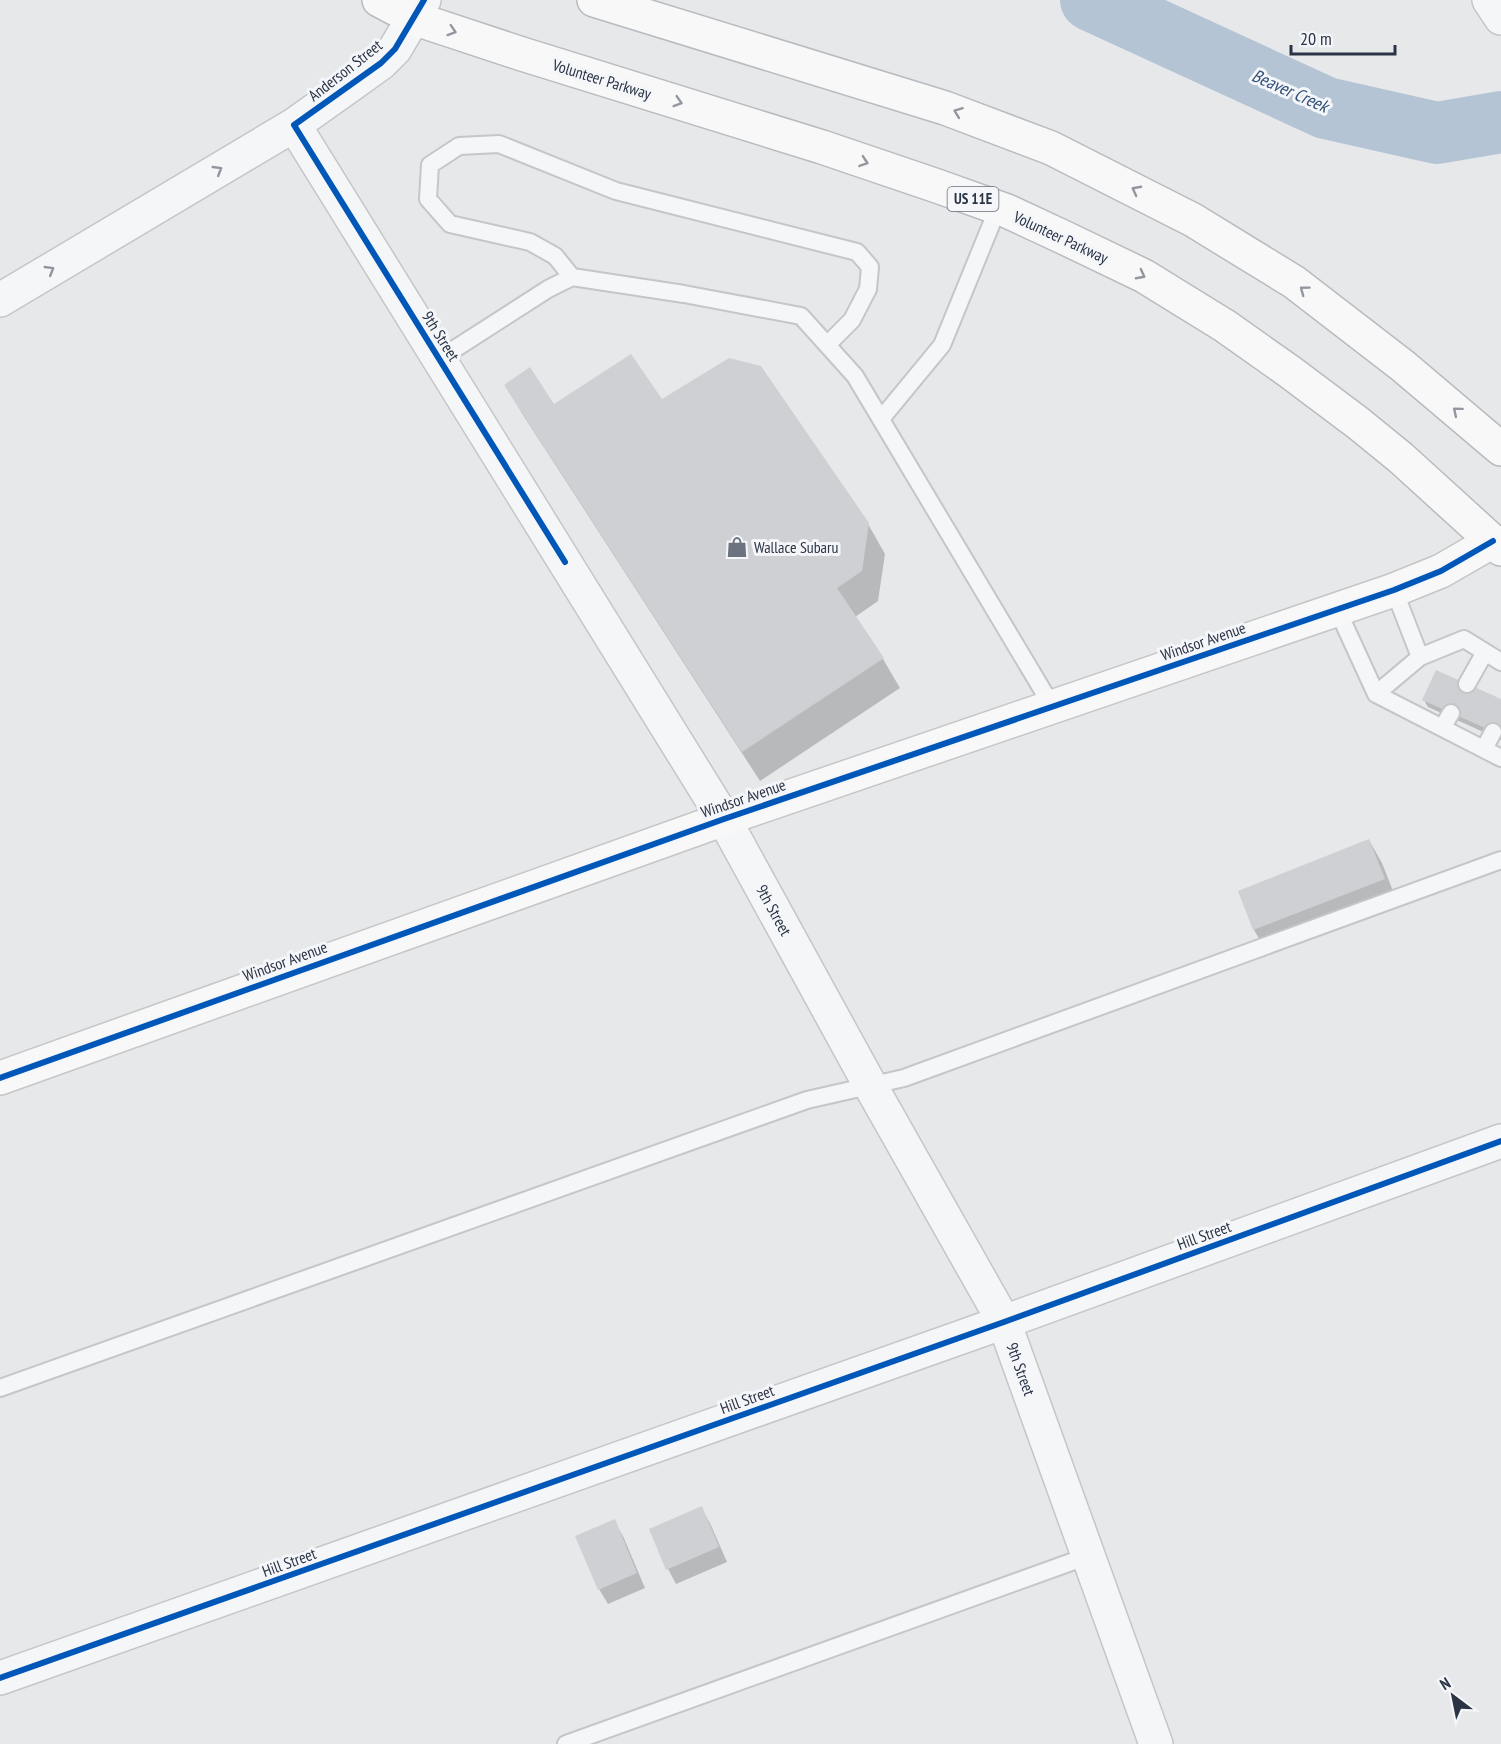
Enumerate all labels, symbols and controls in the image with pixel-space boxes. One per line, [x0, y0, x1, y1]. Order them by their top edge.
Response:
scale bar [1291, 18, 1394, 56]
one-way arrow [446, 23, 457, 36]
text: 20 m [1300, 27, 1332, 50]
street label: Anderson Street [304, 35, 386, 105]
street label: Volunteer Parkway [549, 54, 654, 103]
water label: Beaver Creek [1249, 64, 1334, 118]
one-way arrow [672, 95, 683, 108]
one-way arrow [953, 107, 963, 120]
one-way arrow [858, 154, 869, 167]
one-way arrow [212, 166, 222, 178]
one-way arrow [1132, 186, 1142, 197]
road number: US 11E [948, 187, 998, 211]
street label: Volunteer Parkway [1010, 206, 1111, 268]
one-way arrow [44, 265, 54, 277]
one-way arrow [1134, 268, 1145, 279]
one-way arrow [1299, 286, 1310, 297]
street label: 9th Street [418, 307, 464, 365]
one-way arrow [1453, 407, 1464, 418]
shop icon: Wallace Subaru [725, 535, 749, 559]
place label: Wallace Subaru [754, 537, 838, 557]
street label: Windsor Avenue [1158, 617, 1248, 665]
street label: Windsor Avenue [698, 774, 788, 822]
street label: 9th Street [752, 881, 796, 939]
street label: Windsor Avenue [240, 937, 330, 985]
street label: Hill Street [1174, 1216, 1234, 1254]
street label: 9th Street [1002, 1340, 1040, 1399]
street label: Hill Street [717, 1380, 777, 1418]
street label: Hill Street [259, 1543, 319, 1581]
north arrow [1423, 1666, 1483, 1726]
text: N [1436, 1673, 1454, 1694]

